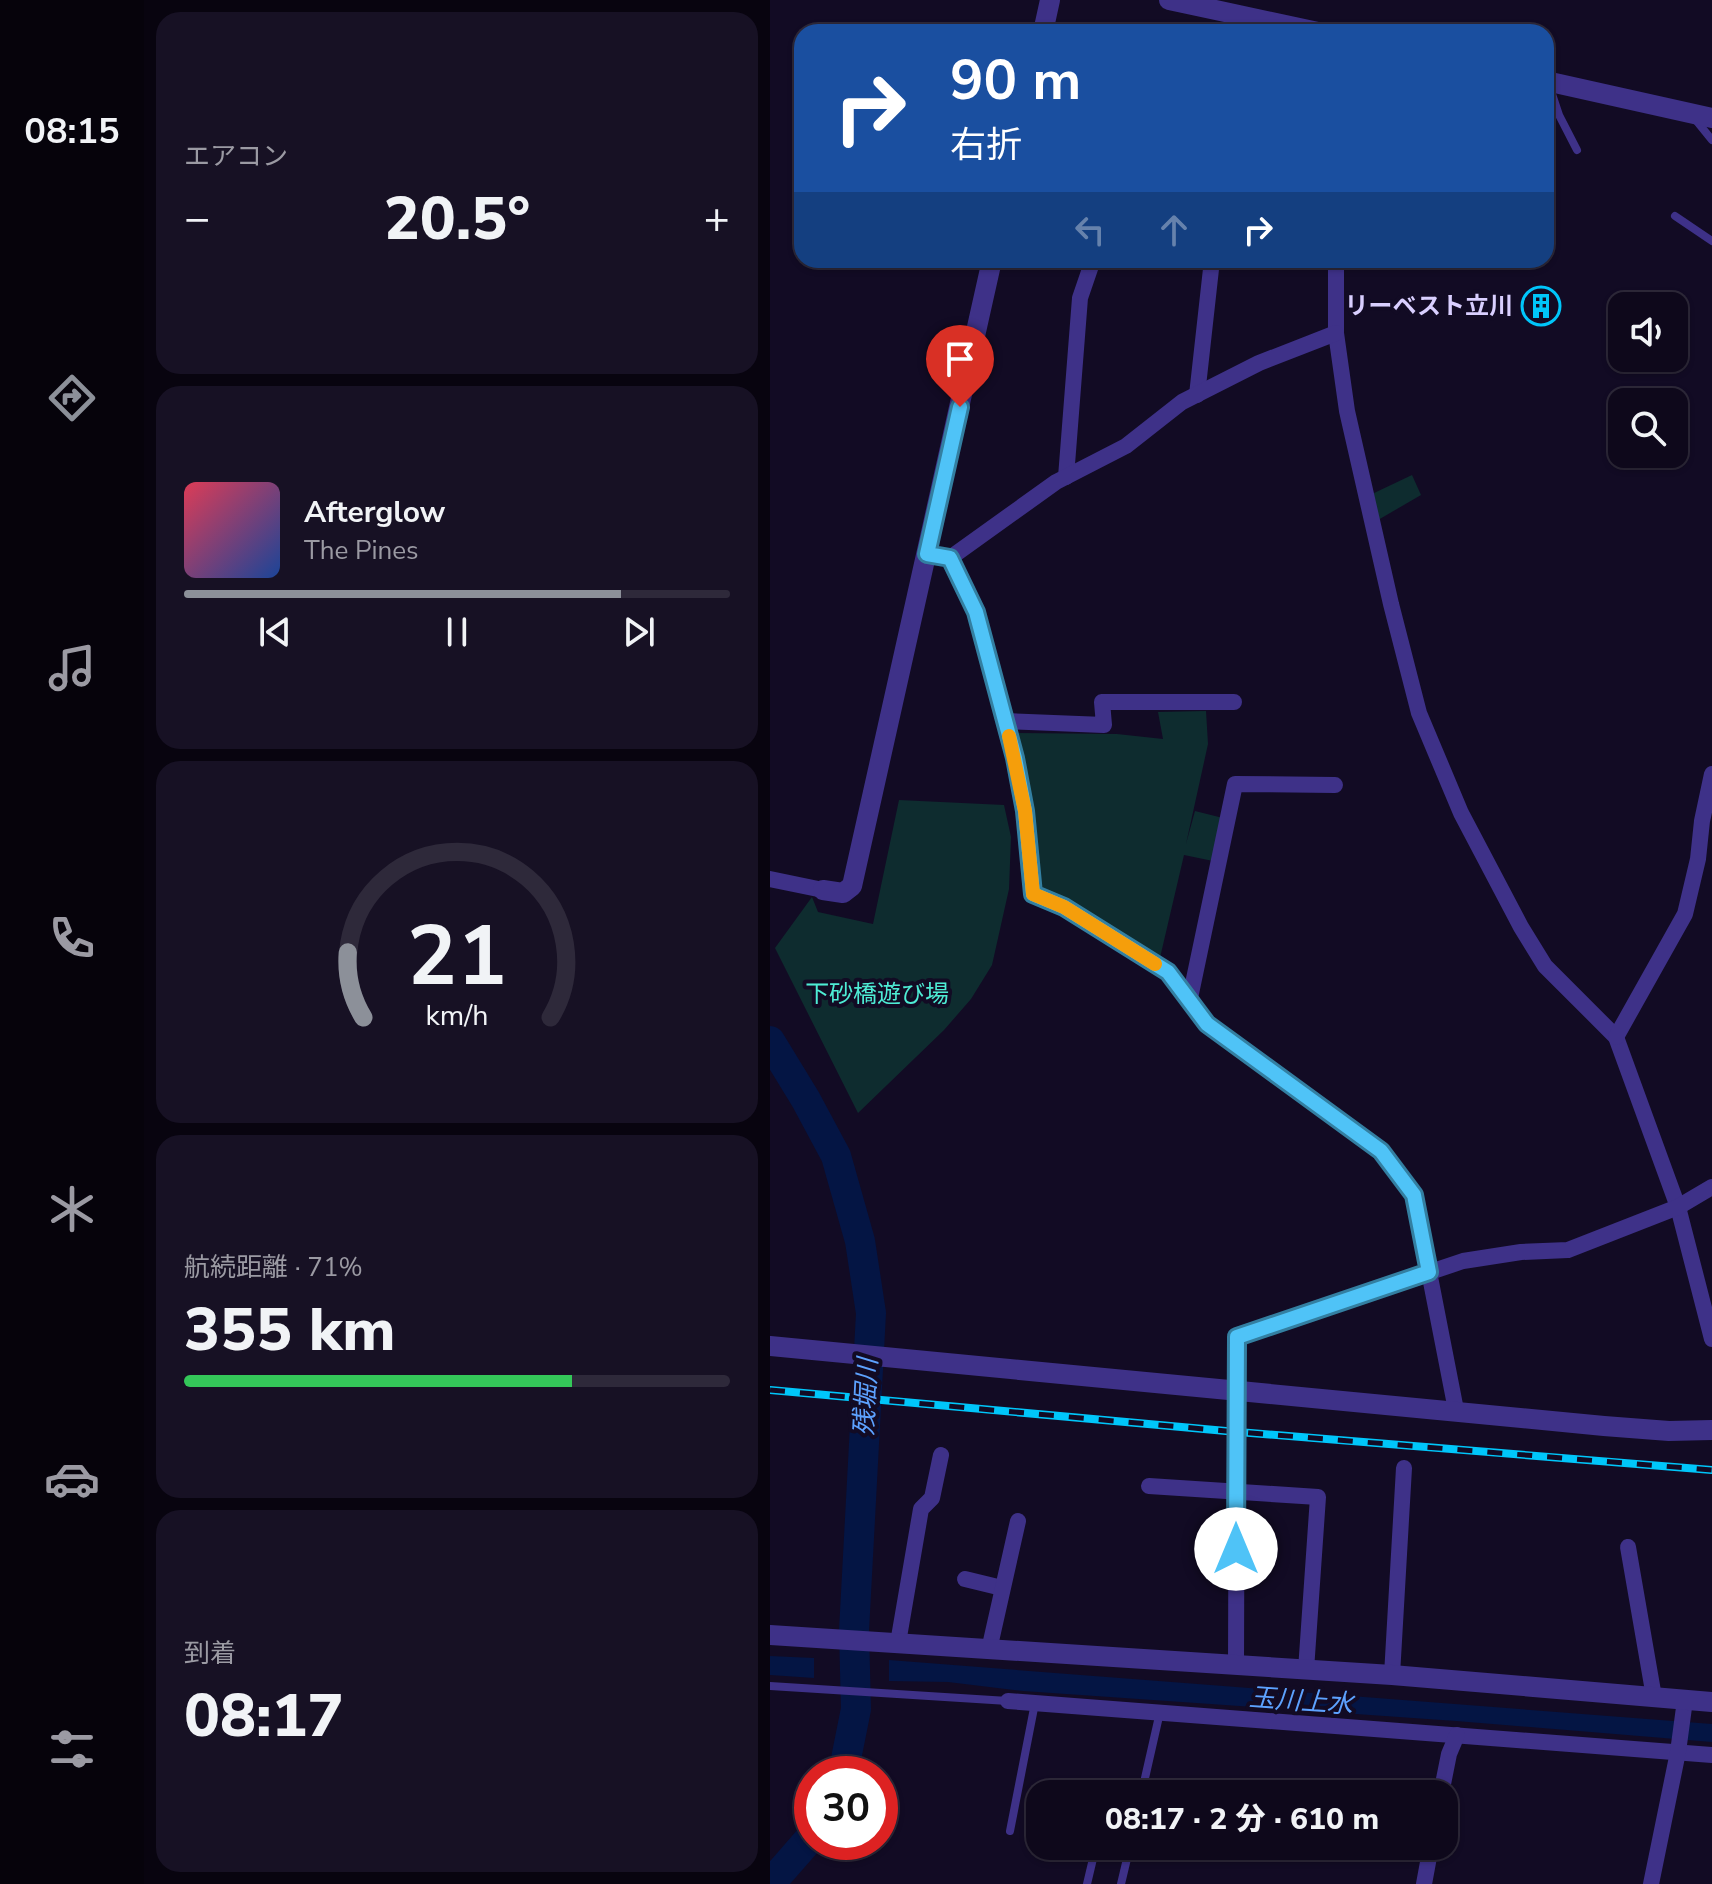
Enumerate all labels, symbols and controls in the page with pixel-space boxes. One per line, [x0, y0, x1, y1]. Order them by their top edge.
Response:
text: 90 m [950, 42, 1081, 119]
icon: right [818, 56, 922, 160]
text: 08:15 [24, 107, 120, 156]
text: 右折 [950, 121, 1022, 170]
text: エアコン [184, 139, 288, 174]
text: 20.5° [384, 178, 530, 260]
text: − [184, 189, 210, 249]
text: + [704, 189, 730, 249]
icon: left [1068, 208, 1112, 252]
icon: ahead [1152, 208, 1196, 252]
icon: right [1236, 208, 1280, 252]
building icon: リーベスト立川 [1520, 285, 1562, 327]
place label: リーベスト立川 [1345, 290, 1513, 322]
map controls [1608, 292, 1688, 468]
button: sound [1608, 292, 1688, 372]
pin [926, 325, 994, 407]
icon: arrive [938, 337, 982, 381]
icon: directions [44, 370, 100, 426]
button: search [1608, 388, 1688, 468]
text: Afterglow [304, 492, 445, 533]
text: The Pines [304, 533, 419, 568]
icon: previous [253, 610, 297, 654]
icon: pause [435, 610, 479, 654]
icon: next [617, 610, 661, 654]
icon: music [44, 640, 100, 696]
text: 21 [407, 900, 507, 1013]
icon: phone [44, 910, 100, 966]
park label: 下砂橋遊び場 [805, 978, 949, 1010]
text: km/h [426, 996, 488, 1035]
icon: climate [44, 1181, 100, 1237]
text: 航続距離 · 71% [184, 1250, 363, 1285]
text: 355 km [184, 1289, 396, 1371]
water label: 残堀川 [846, 1354, 886, 1437]
icon: car [44, 1451, 100, 1507]
position arrow [1194, 1507, 1278, 1591]
text: 到着 [184, 1636, 236, 1671]
text: 08:17 [184, 1675, 344, 1757]
water label: 玉川上水 [1248, 1680, 1357, 1722]
icon: filters [44, 1721, 100, 1777]
speed limit sign: 30 [794, 1756, 898, 1860]
text: 08:17 · 2 分 · 610 m [1105, 1799, 1379, 1840]

